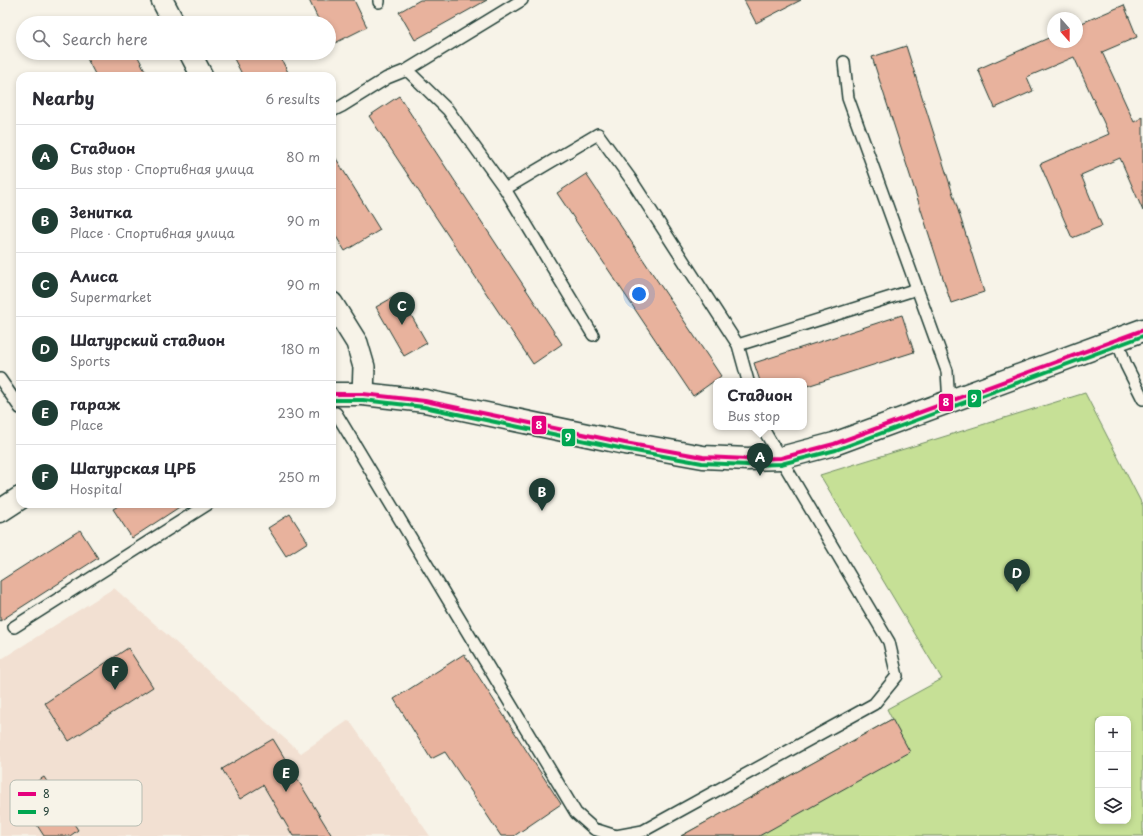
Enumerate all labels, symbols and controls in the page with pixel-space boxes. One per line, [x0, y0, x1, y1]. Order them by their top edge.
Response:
north arrow [1047, 12, 1083, 48]
search box [16, 16, 336, 60]
icon: search [30, 27, 52, 49]
text: Search here [62, 27, 148, 50]
text: Nearby [32, 85, 94, 111]
text: 6 results [265, 89, 320, 108]
text: Стадион [70, 136, 136, 159]
text: A [40, 147, 50, 166]
text: 80 m [286, 147, 320, 166]
text: Bus stop · Спортивная улица [70, 159, 254, 178]
text: Зенитка [70, 200, 133, 223]
text: B [41, 211, 49, 230]
text: 90 m [287, 211, 320, 230]
text: Place · Спортивная улица [70, 223, 235, 242]
text: Алиса [70, 264, 118, 287]
text: C [40, 275, 50, 294]
text: 90 m [287, 275, 320, 294]
your location [629, 284, 649, 304]
text: Supermarket [70, 287, 152, 306]
pin: C [389, 292, 415, 325]
text: Шатурский стадион [70, 328, 225, 351]
text: D [40, 339, 50, 358]
text: 180 m [281, 339, 320, 358]
text: Sports [70, 351, 110, 370]
popup [713, 378, 807, 430]
text: Стадион [727, 383, 793, 406]
line badge: 9 [967, 389, 982, 408]
text: 9 [971, 389, 978, 406]
text: гараж [70, 392, 120, 415]
line badge: 8 [938, 393, 954, 412]
text: 8 [943, 393, 950, 410]
text: E [41, 403, 49, 422]
text: 230 m [278, 403, 320, 422]
text: Bus stop [727, 406, 780, 425]
text: Place [70, 415, 103, 434]
line badge: 8 [531, 415, 547, 435]
text: 8 [536, 416, 543, 433]
line badge: 9 [561, 428, 576, 447]
text: 9 [565, 428, 572, 445]
pin: A [747, 443, 773, 476]
text: Шатурская ЦРБ [70, 456, 196, 479]
text: F [41, 467, 49, 486]
text: 250 m [278, 467, 320, 486]
pin: B [529, 478, 555, 511]
text: Hospital [70, 479, 122, 498]
pin: D [1004, 559, 1030, 592]
pin: F [102, 657, 128, 690]
map controls [1095, 716, 1131, 824]
button: + [1095, 716, 1131, 752]
button: − [1095, 752, 1131, 788]
pin: E [273, 759, 299, 792]
legend [10, 780, 142, 826]
text: 8 [43, 785, 50, 802]
button: layers [1095, 788, 1131, 824]
text: 9 [43, 803, 49, 820]

